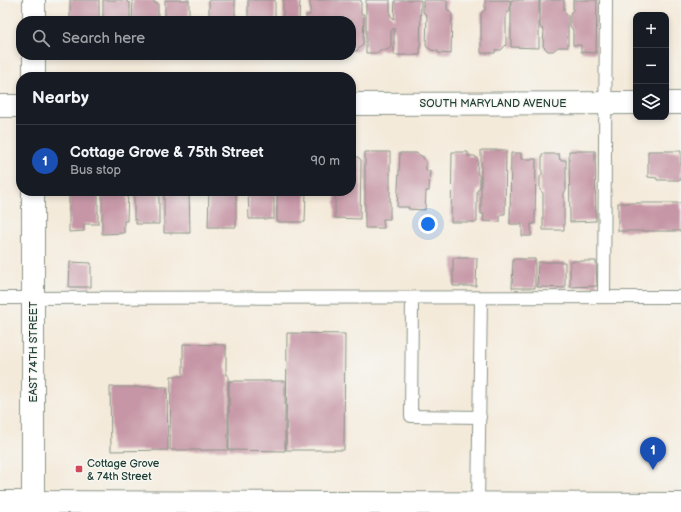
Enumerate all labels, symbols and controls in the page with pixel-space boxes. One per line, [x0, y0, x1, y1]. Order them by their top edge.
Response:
map controls [633, 12, 669, 120]
button: + [633, 12, 669, 48]
search box [16, 16, 356, 60]
icon: search [30, 27, 52, 49]
text: Search here [62, 29, 145, 48]
button: − [633, 48, 669, 84]
button: layers [633, 84, 669, 120]
text: Nearby [32, 88, 89, 108]
street label: SOUTH MARYLAND AVENUE [420, 97, 566, 110]
text: Cottage Grove & 75th Street [70, 143, 263, 162]
text: 1 [42, 153, 48, 169]
text: 90 m [311, 153, 340, 169]
text: Bus stop [70, 162, 121, 178]
your location [418, 214, 438, 234]
street label: EAST 74TH STREET [27, 301, 40, 403]
pin: 1 [640, 437, 666, 470]
place label: Cottage Grove & 74th Street [87, 457, 160, 483]
marker: Cottage Grove & 74th Street [74, 464, 84, 474]

